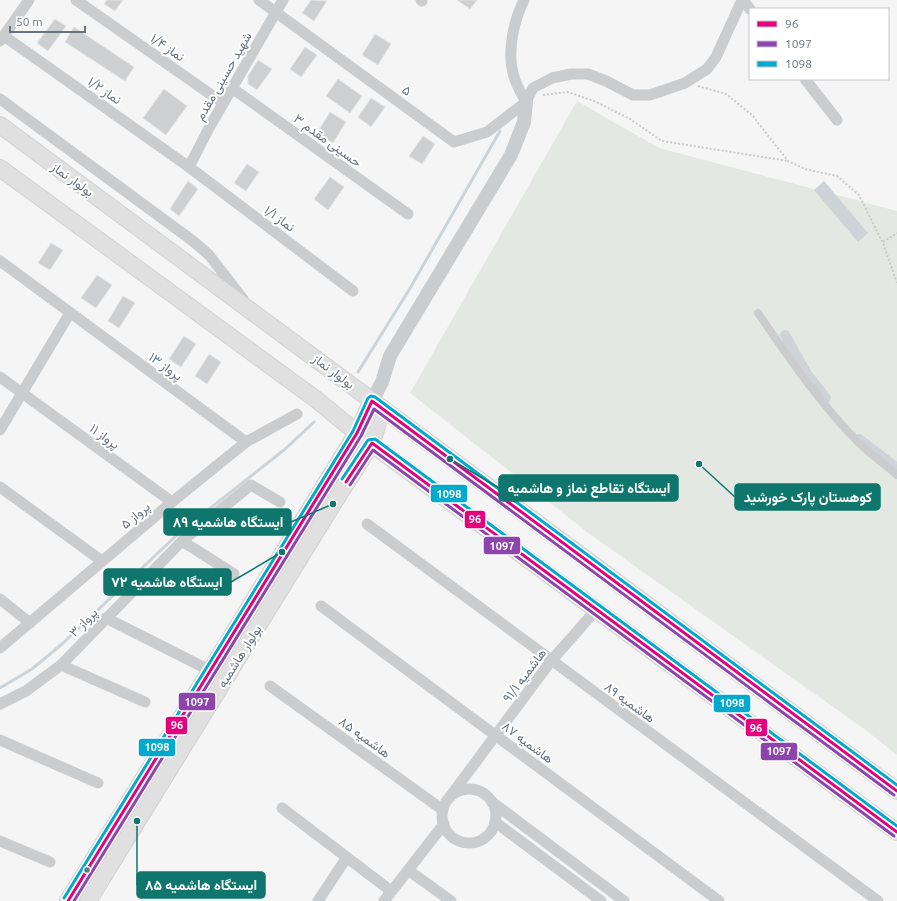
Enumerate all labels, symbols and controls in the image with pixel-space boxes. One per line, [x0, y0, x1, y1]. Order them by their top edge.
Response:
scale bar [10, 8, 85, 34]
legend [749, 8, 889, 80]
text: 50 m [16, 15, 43, 28]
text: 96 [785, 17, 799, 30]
street label: شهید حسینی مقدم [192, 29, 256, 124]
street label: نماز ۱/۴ [147, 30, 188, 65]
text: 1097 [785, 37, 812, 50]
text: 1098 [785, 57, 812, 70]
street label: نماز ۱/۲ [85, 74, 125, 108]
street label: ۵ [400, 82, 414, 98]
street label: حسینی مقدم ۳ [290, 111, 365, 171]
street label: بولوار نماز [47, 158, 97, 201]
street label: نماز ۱/۱ [261, 202, 298, 236]
street label: پرواز ۱۳ [145, 349, 185, 385]
street label: بولوار نماز [308, 350, 358, 393]
street label: پرواز ۱۱ [86, 421, 122, 454]
callout: ایستگاه تقاطع نماز و هاشمیه [499, 475, 678, 501]
text: ایستگاه تقاطع نماز و هاشمیه [508, 480, 670, 498]
line badge: 1098 [430, 484, 468, 503]
callout: کوهستان پارک خورشید [735, 484, 880, 510]
text: 1098 [437, 488, 461, 500]
text: کوهستان پارک خورشید [744, 489, 872, 507]
street label: پرواز ۵ [118, 499, 154, 533]
callout: ایستگاه هاشمیه ۸۹ [164, 509, 291, 535]
line badge: 96 [464, 510, 486, 529]
text: 96 [469, 513, 481, 525]
text: ایستگاه هاشمیه ۸۹ [173, 514, 283, 531]
line badge: 1097 [483, 536, 521, 555]
text: 1097 [490, 540, 514, 552]
callout: ایستگاه هاشمیه ۷۲ [104, 569, 231, 595]
text: ایستگاه هاشمیه ۷۲ [111, 574, 223, 591]
street label: پرواز ۳ [66, 605, 102, 641]
street label: بولوار هاشمیه [214, 622, 266, 691]
street label: هاشمیه ۹۱/۱ [499, 646, 549, 705]
street label: هاشمیه ۸۹ [602, 679, 658, 726]
line badge: 1097 [178, 692, 216, 711]
line badge: 1098 [713, 694, 751, 713]
text: 1097 [185, 696, 209, 708]
text: 1098 [720, 697, 744, 709]
street label: هاشمیه ۸۵ [336, 714, 393, 761]
line badge: 96 [165, 716, 188, 735]
street label: هاشمیه ۸۷ [499, 718, 556, 766]
line badge: 96 [745, 718, 768, 737]
text: 96 [171, 719, 183, 731]
text: 96 [750, 722, 762, 734]
line badge: 1098 [138, 738, 176, 757]
text: 1098 [145, 741, 169, 753]
line badge: 1097 [760, 742, 798, 761]
text: 1097 [767, 745, 791, 757]
unlabelled marker [82, 865, 92, 875]
callout: ایستگاه هاشمیه ۸۵ [137, 872, 265, 898]
text: ایستگاه هاشمیه ۸۵ [145, 877, 257, 894]

